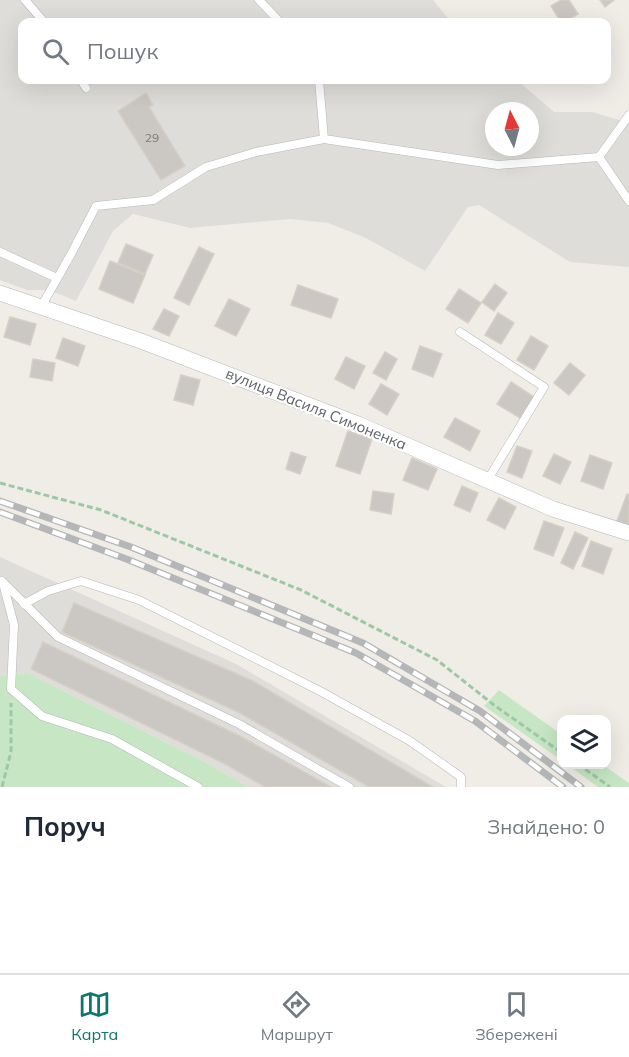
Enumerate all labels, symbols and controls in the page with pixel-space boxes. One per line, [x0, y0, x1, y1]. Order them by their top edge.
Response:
search box [18, 18, 611, 84]
icon: search [39, 35, 72, 68]
text: Пошук [87, 37, 158, 65]
north arrow [485, 102, 539, 156]
house number: 29 [145, 130, 159, 145]
street label: вулиця Василя Симоненка [223, 364, 409, 454]
map controls [557, 715, 611, 769]
button: layers [557, 715, 611, 769]
text: Поруч [24, 810, 106, 843]
text: Знайдено: 0 [487, 814, 605, 839]
tab: Карта [71, 988, 118, 1044]
tab: Маршрут [261, 988, 333, 1044]
tab: Збережені [475, 988, 558, 1044]

